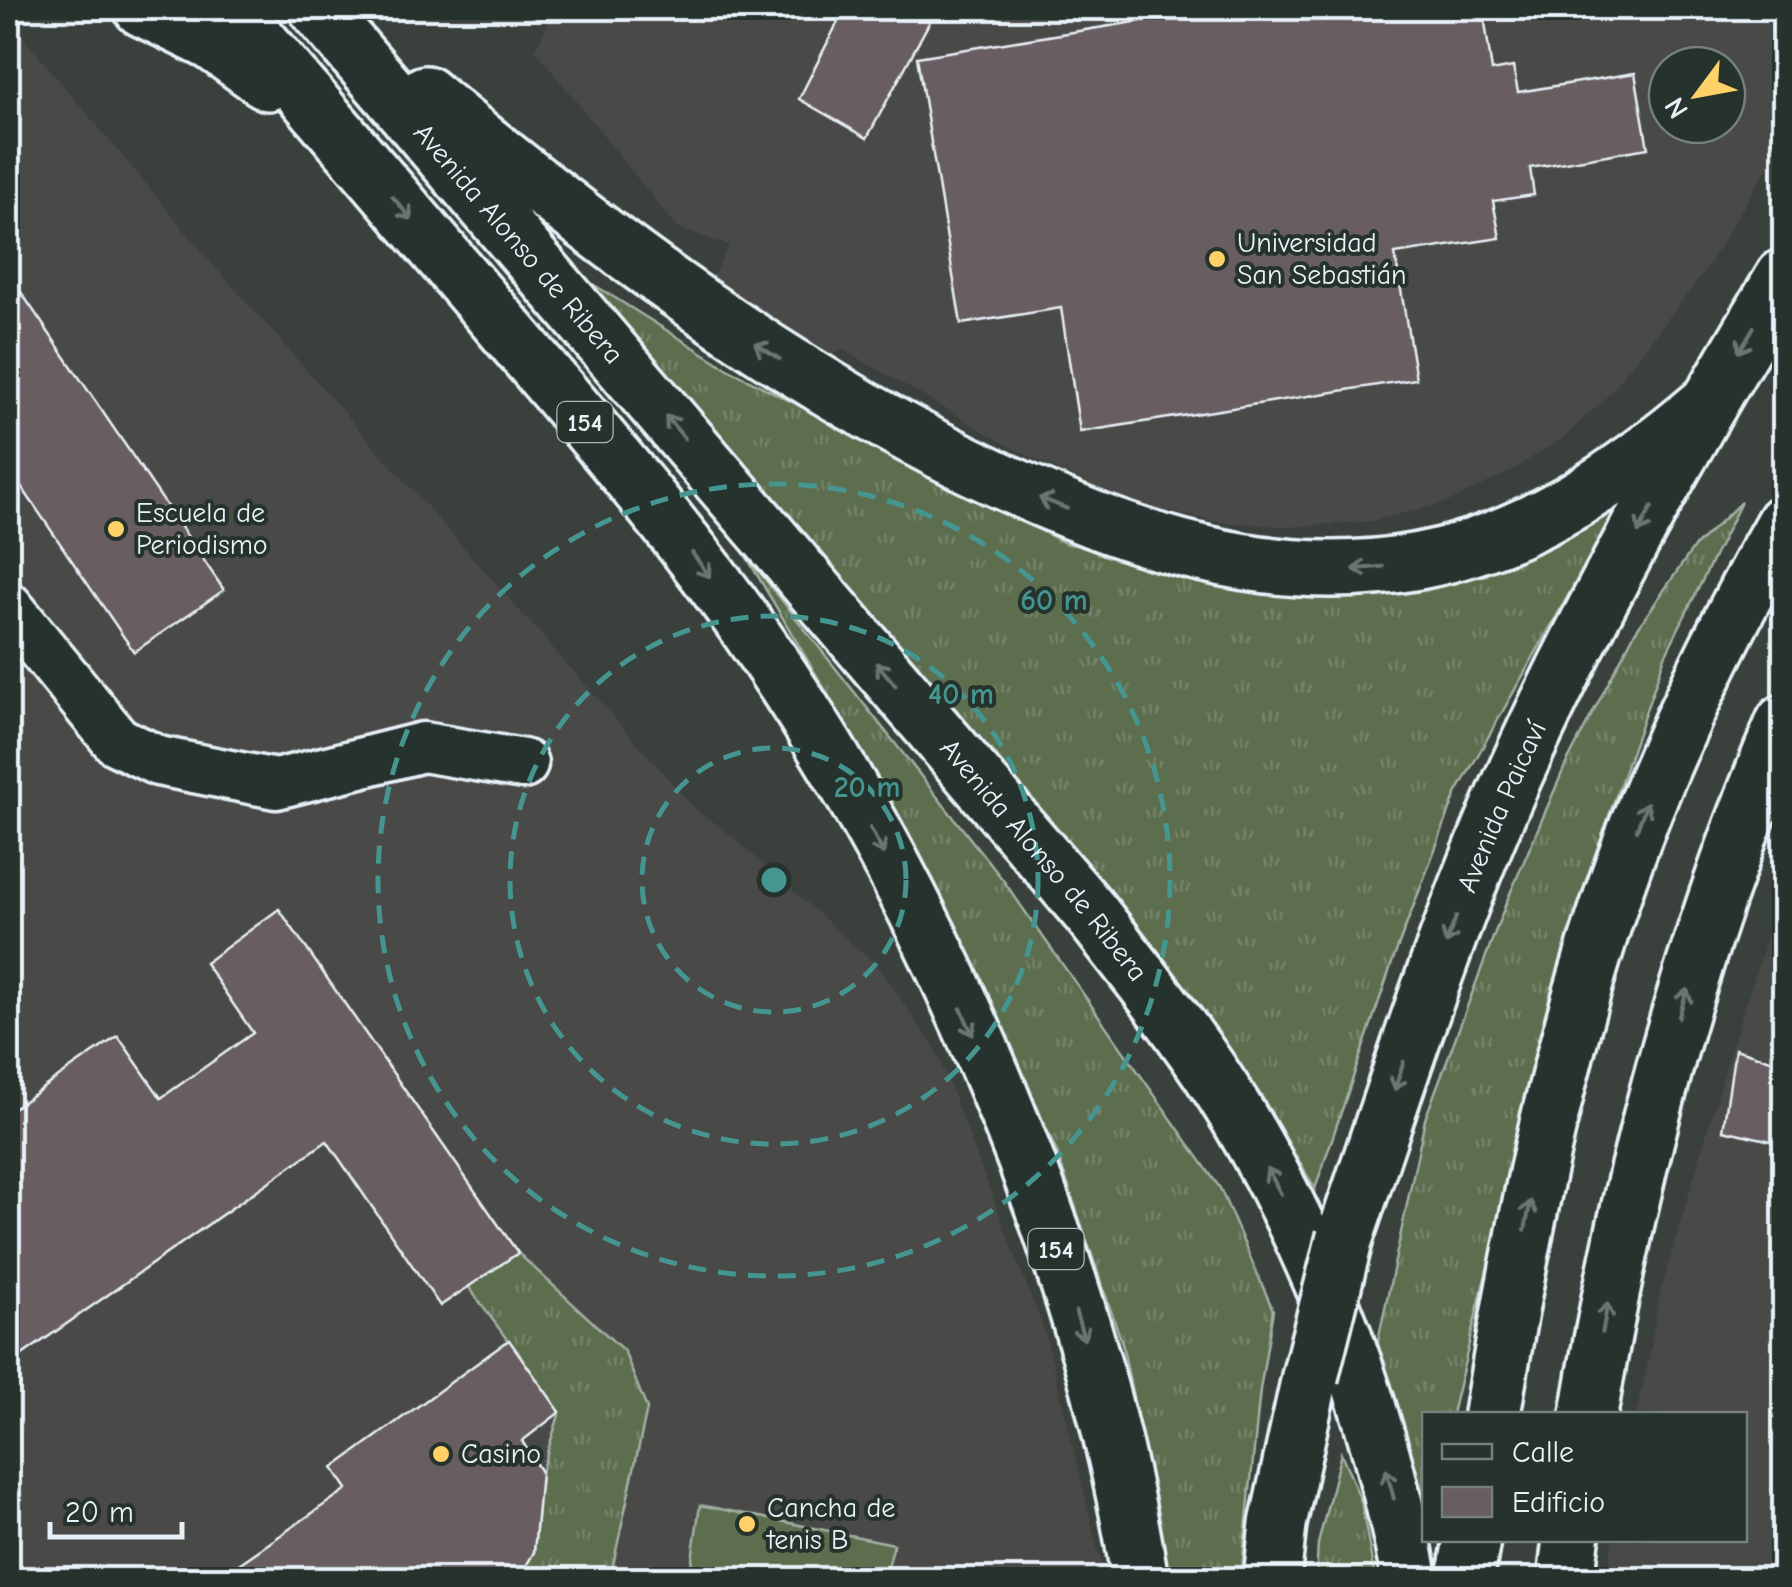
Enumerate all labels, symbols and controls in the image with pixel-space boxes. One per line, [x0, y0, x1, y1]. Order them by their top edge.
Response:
north arrow [1647, 45, 1747, 145]
text: N [1658, 91, 1695, 124]
street label: Avenida Alonso de Ribera [407, 117, 630, 370]
one-way arrow [390, 195, 413, 220]
place label: Universidad San Sebastián [1237, 227, 1407, 291]
marker: Universidad San Sebastián [1206, 248, 1228, 270]
one-way arrow [1736, 325, 1756, 354]
one-way arrow [753, 340, 781, 361]
road number: 154 [558, 402, 612, 442]
one-way arrow [664, 415, 687, 440]
one-way arrow [1039, 493, 1069, 511]
place label: Escuela de Periodismo [136, 497, 268, 561]
one-way arrow [1635, 505, 1654, 535]
marker: Escuela de Periodismo [105, 518, 127, 540]
one-way arrow [690, 550, 711, 578]
one-way arrow [1352, 558, 1385, 577]
text: 60 m [1020, 583, 1088, 618]
one-way arrow [875, 662, 897, 688]
text: 40 m [928, 677, 994, 712]
street label: Avenida Paicaví [1451, 716, 1553, 897]
street label: Avenida Alonso de Ribera [933, 733, 1154, 988]
text: 20 m [834, 770, 900, 805]
one-way arrow [1634, 802, 1652, 833]
one-way arrow [868, 825, 887, 855]
centre of rings [756, 862, 792, 898]
one-way arrow [1441, 914, 1459, 945]
one-way arrow [1675, 988, 1693, 1019]
one-way arrow [959, 1006, 977, 1037]
one-way arrow [1388, 1060, 1406, 1091]
one-way arrow [1264, 1167, 1284, 1196]
one-way arrow [1519, 1200, 1538, 1232]
road number: 154 [1028, 1229, 1084, 1269]
one-way arrow [1596, 1303, 1615, 1335]
one-way arrow [1072, 1310, 1090, 1341]
legend [1422, 1412, 1747, 1542]
text: Calle [1512, 1435, 1574, 1470]
place label: Casino [461, 1438, 541, 1470]
marker: Casino [430, 1443, 452, 1465]
one-way arrow [1379, 1469, 1398, 1500]
scale bar [50, 1477, 182, 1539]
text: Edificio [1512, 1485, 1605, 1520]
place label: Cancha de tenis B [765, 1492, 895, 1556]
text: 20 m [65, 1495, 134, 1530]
marker: Cancha de tenis B [736, 1513, 758, 1535]

